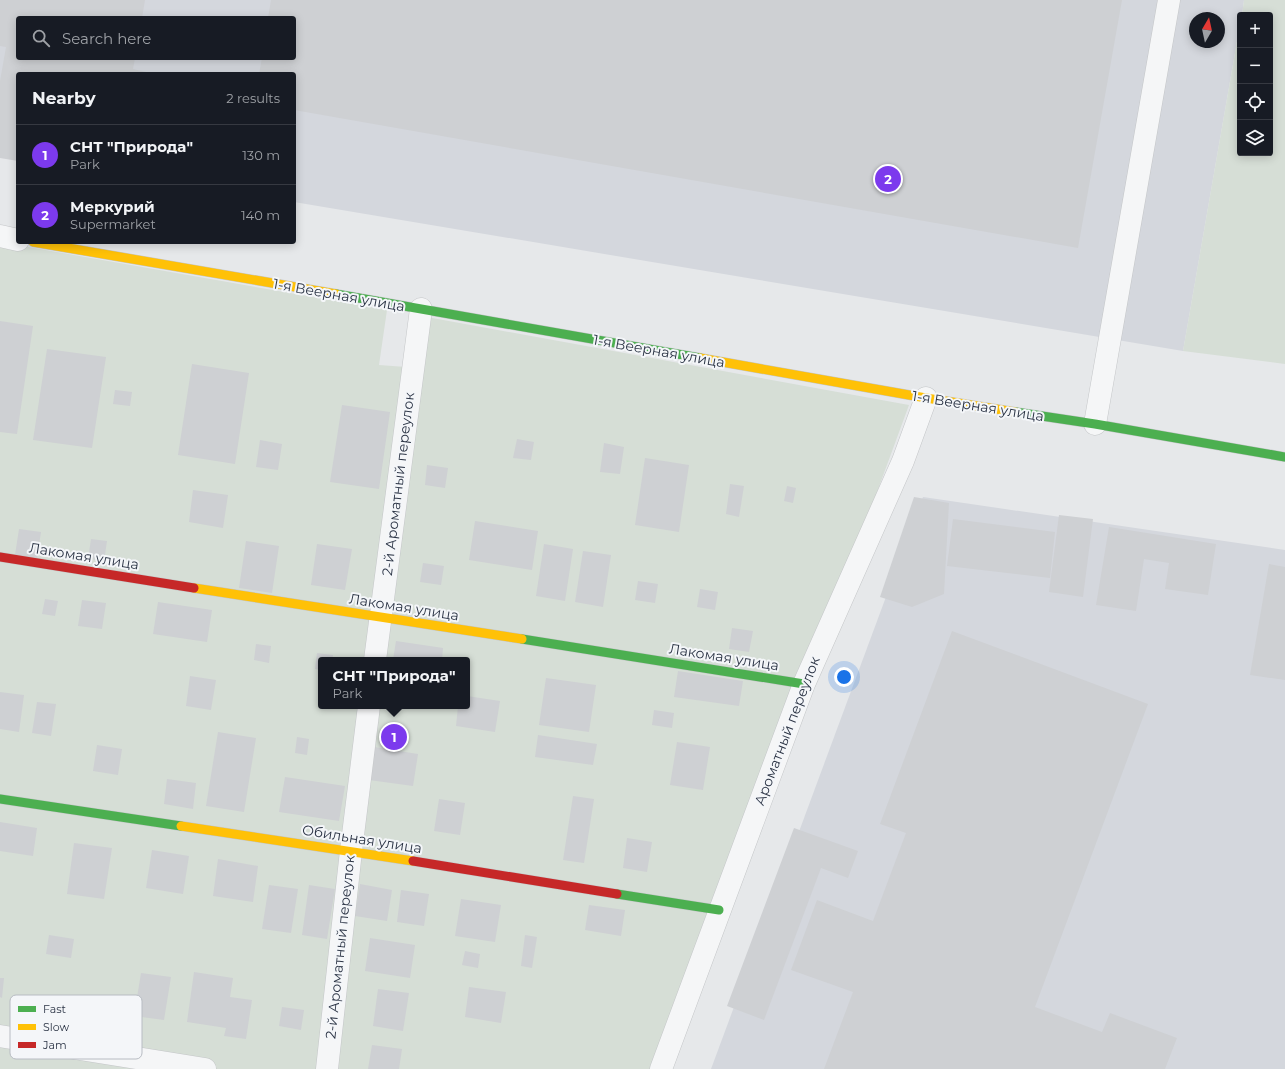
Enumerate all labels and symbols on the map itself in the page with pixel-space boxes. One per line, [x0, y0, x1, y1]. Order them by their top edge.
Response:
north arrow [1189, 12, 1225, 48]
pin: 2 [875, 164, 901, 194]
street label: 1-я Веерная улица [272, 275, 406, 315]
street label: 1-я Веерная улица [592, 331, 726, 371]
street label: 1-я Веерная улица [911, 387, 1045, 425]
street label: 2-й Ароматный переулок [378, 391, 418, 577]
street label: Лакомая улица [28, 538, 140, 574]
street label: Лакомая улица [348, 589, 460, 625]
street label: Лакомая улица [668, 639, 780, 675]
street label: Ароматный переулок [750, 654, 824, 808]
your location [834, 667, 854, 687]
pin: 1 [381, 722, 407, 752]
street label: Обильная улица [301, 821, 423, 857]
street label: 2-й Ароматный переулок [321, 854, 359, 1040]
legend [10, 995, 142, 1059]
text: Fast [43, 1002, 67, 1016]
text: Slow [43, 1020, 69, 1034]
text: Jam [42, 1038, 67, 1052]

